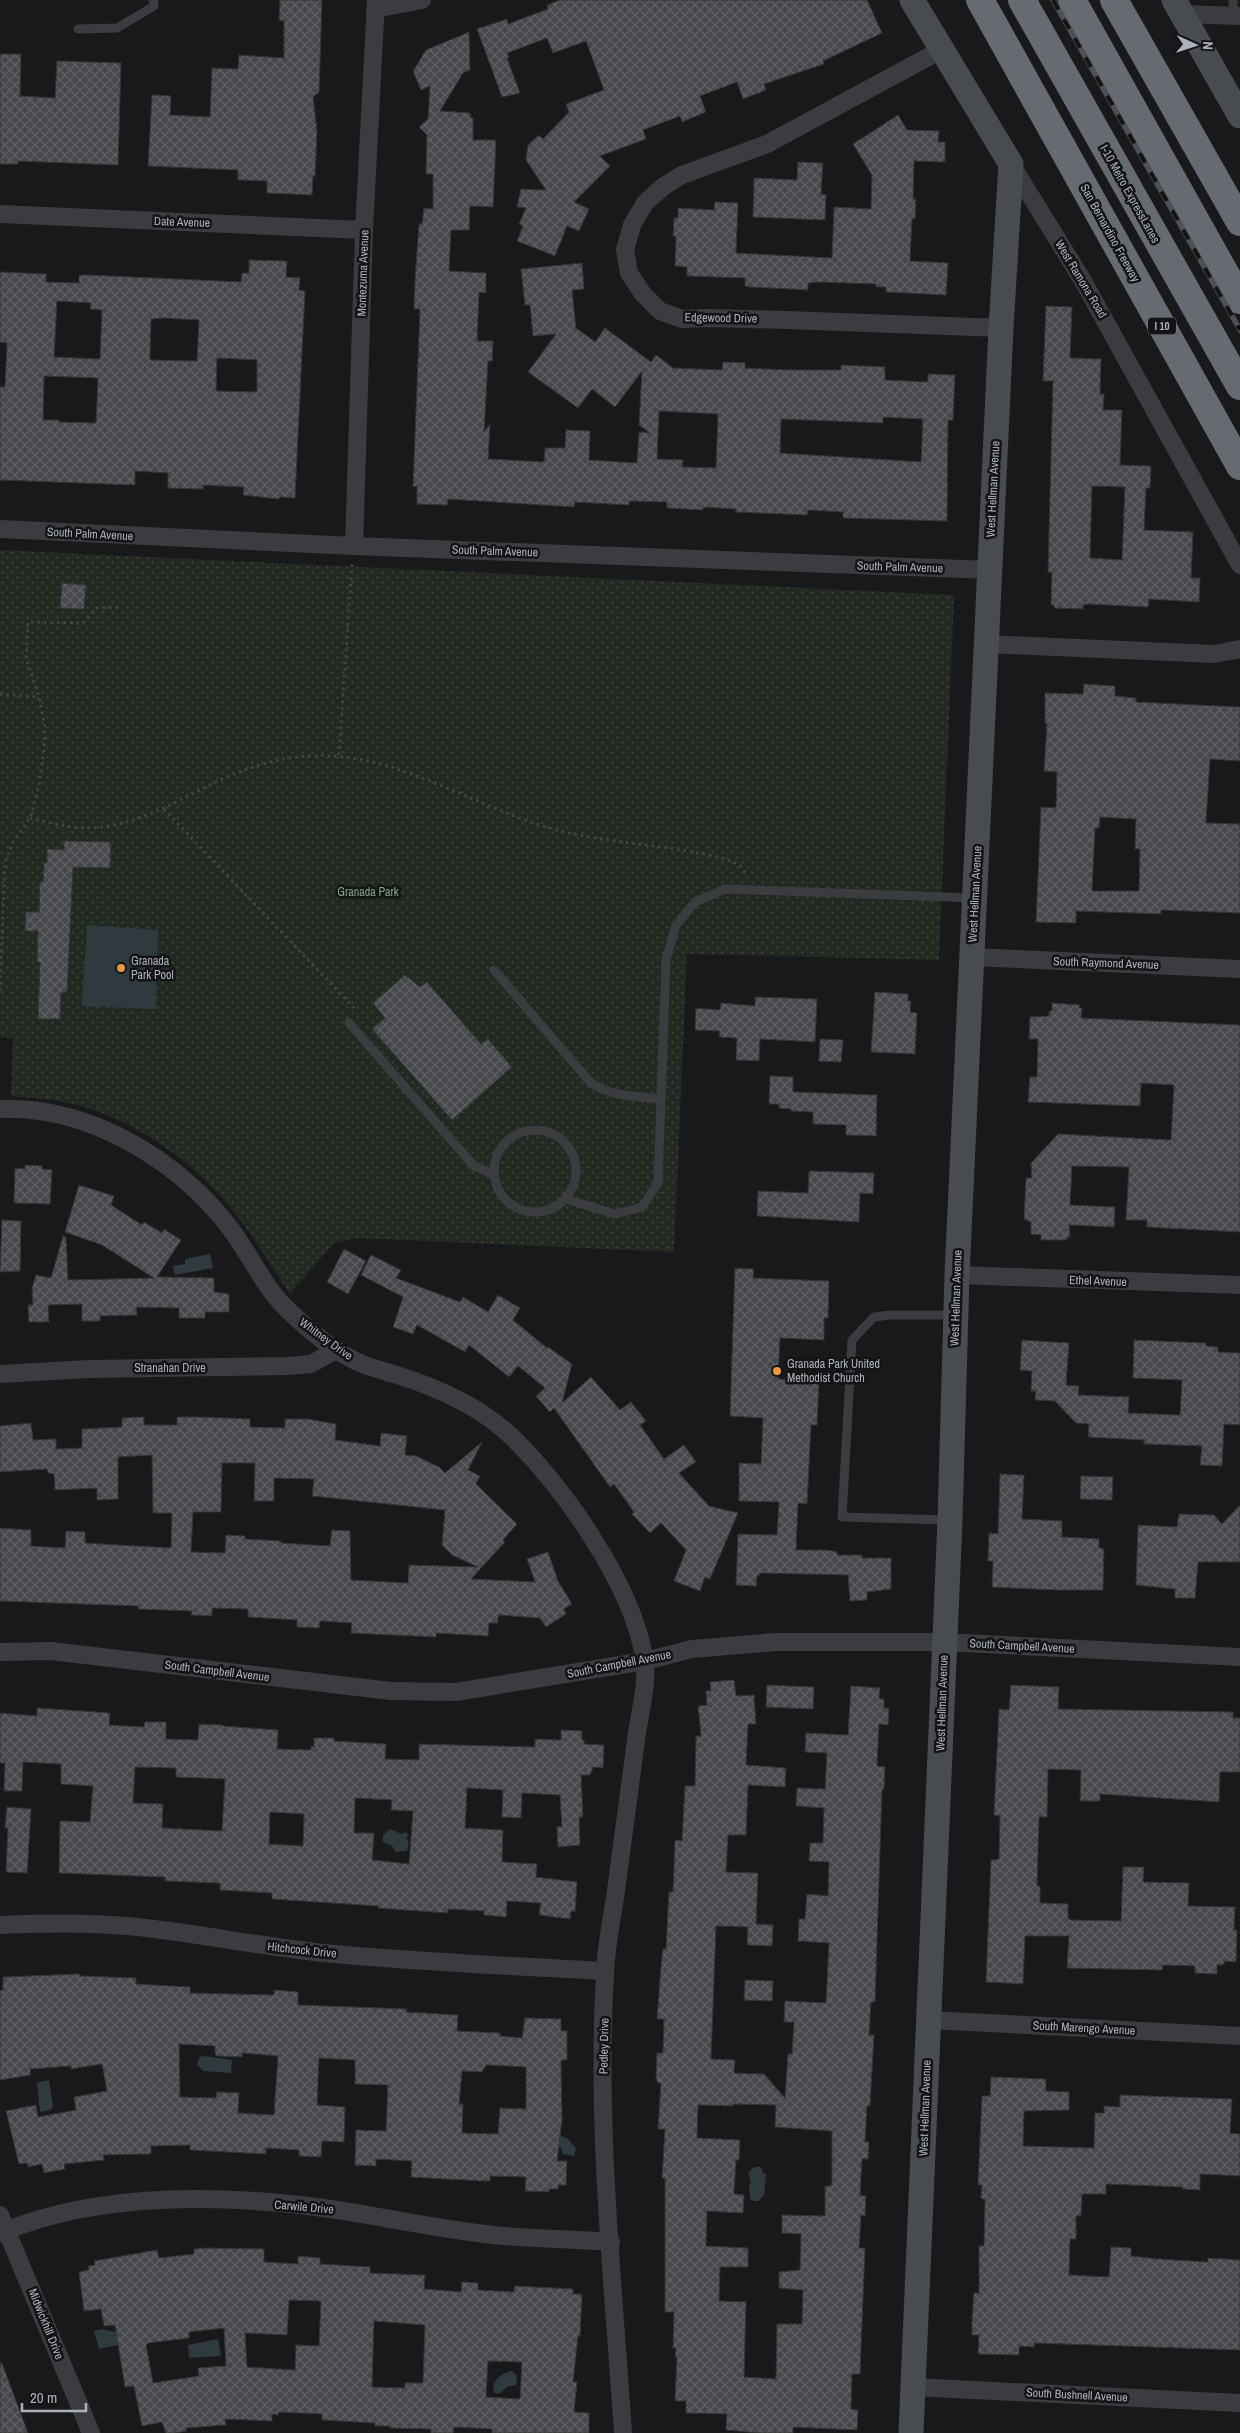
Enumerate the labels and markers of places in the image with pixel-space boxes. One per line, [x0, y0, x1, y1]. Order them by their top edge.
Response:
place label: Granada Park Pool [131, 953, 174, 983]
marker: Granada Park Pool [115, 962, 127, 974]
place label: Granada Park United Methodist Church [787, 1356, 880, 1386]
marker: Granada Park United Methodist Church [771, 1365, 783, 1377]

